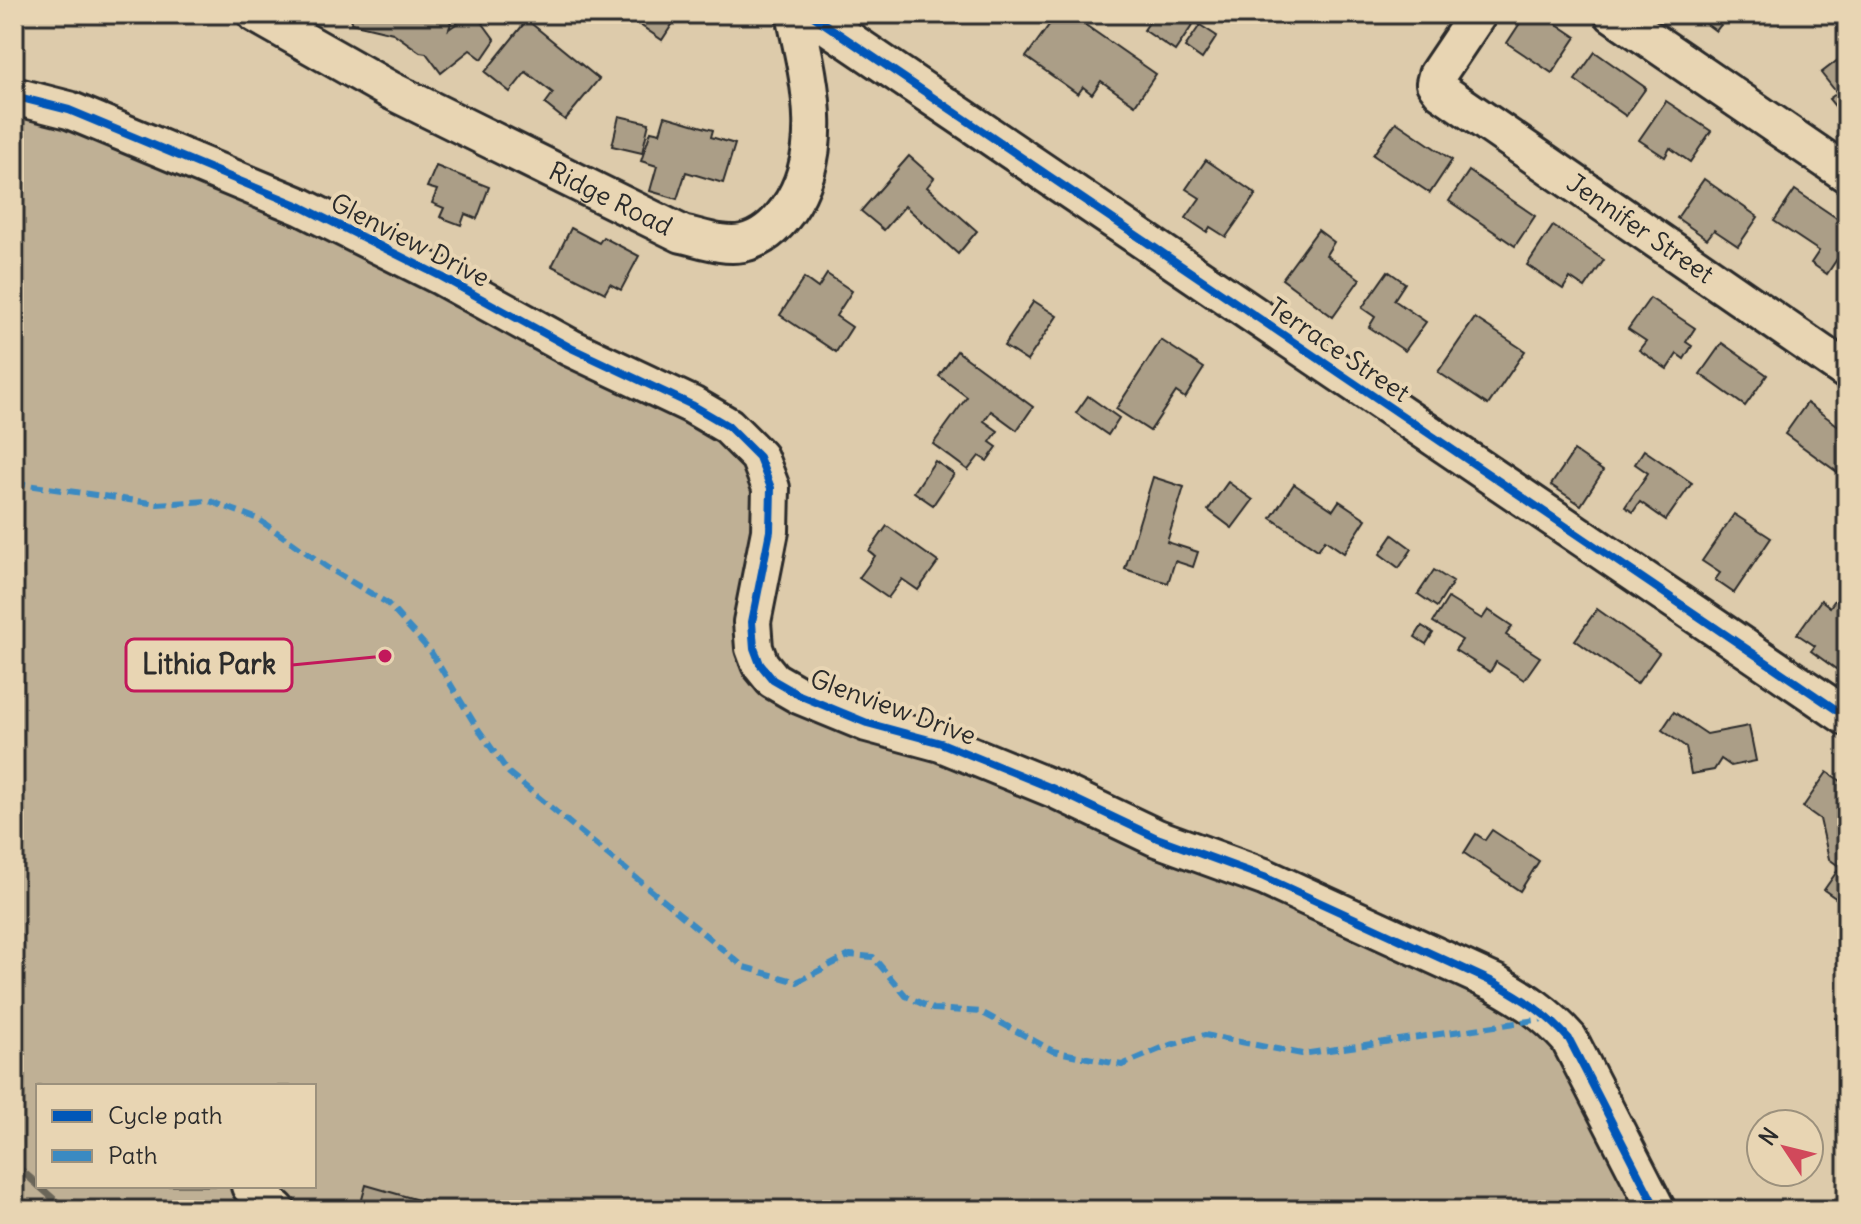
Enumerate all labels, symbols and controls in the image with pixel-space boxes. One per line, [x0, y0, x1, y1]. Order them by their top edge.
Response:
street label: Ridge Road [544, 154, 678, 243]
street label: Jennifer Street [1561, 166, 1721, 290]
street label: Glenview Drive [325, 185, 495, 294]
street label: Terrace Street [1262, 290, 1417, 409]
callout: Lithia Park [126, 639, 292, 691]
text: Lithia Park [142, 646, 276, 682]
street label: Glenview Drive [806, 661, 981, 752]
legend [36, 1084, 316, 1188]
text: Cycle path [108, 1100, 223, 1130]
north arrow [1745, 1108, 1825, 1188]
text: N [1753, 1122, 1784, 1151]
text: Path [108, 1140, 158, 1170]

